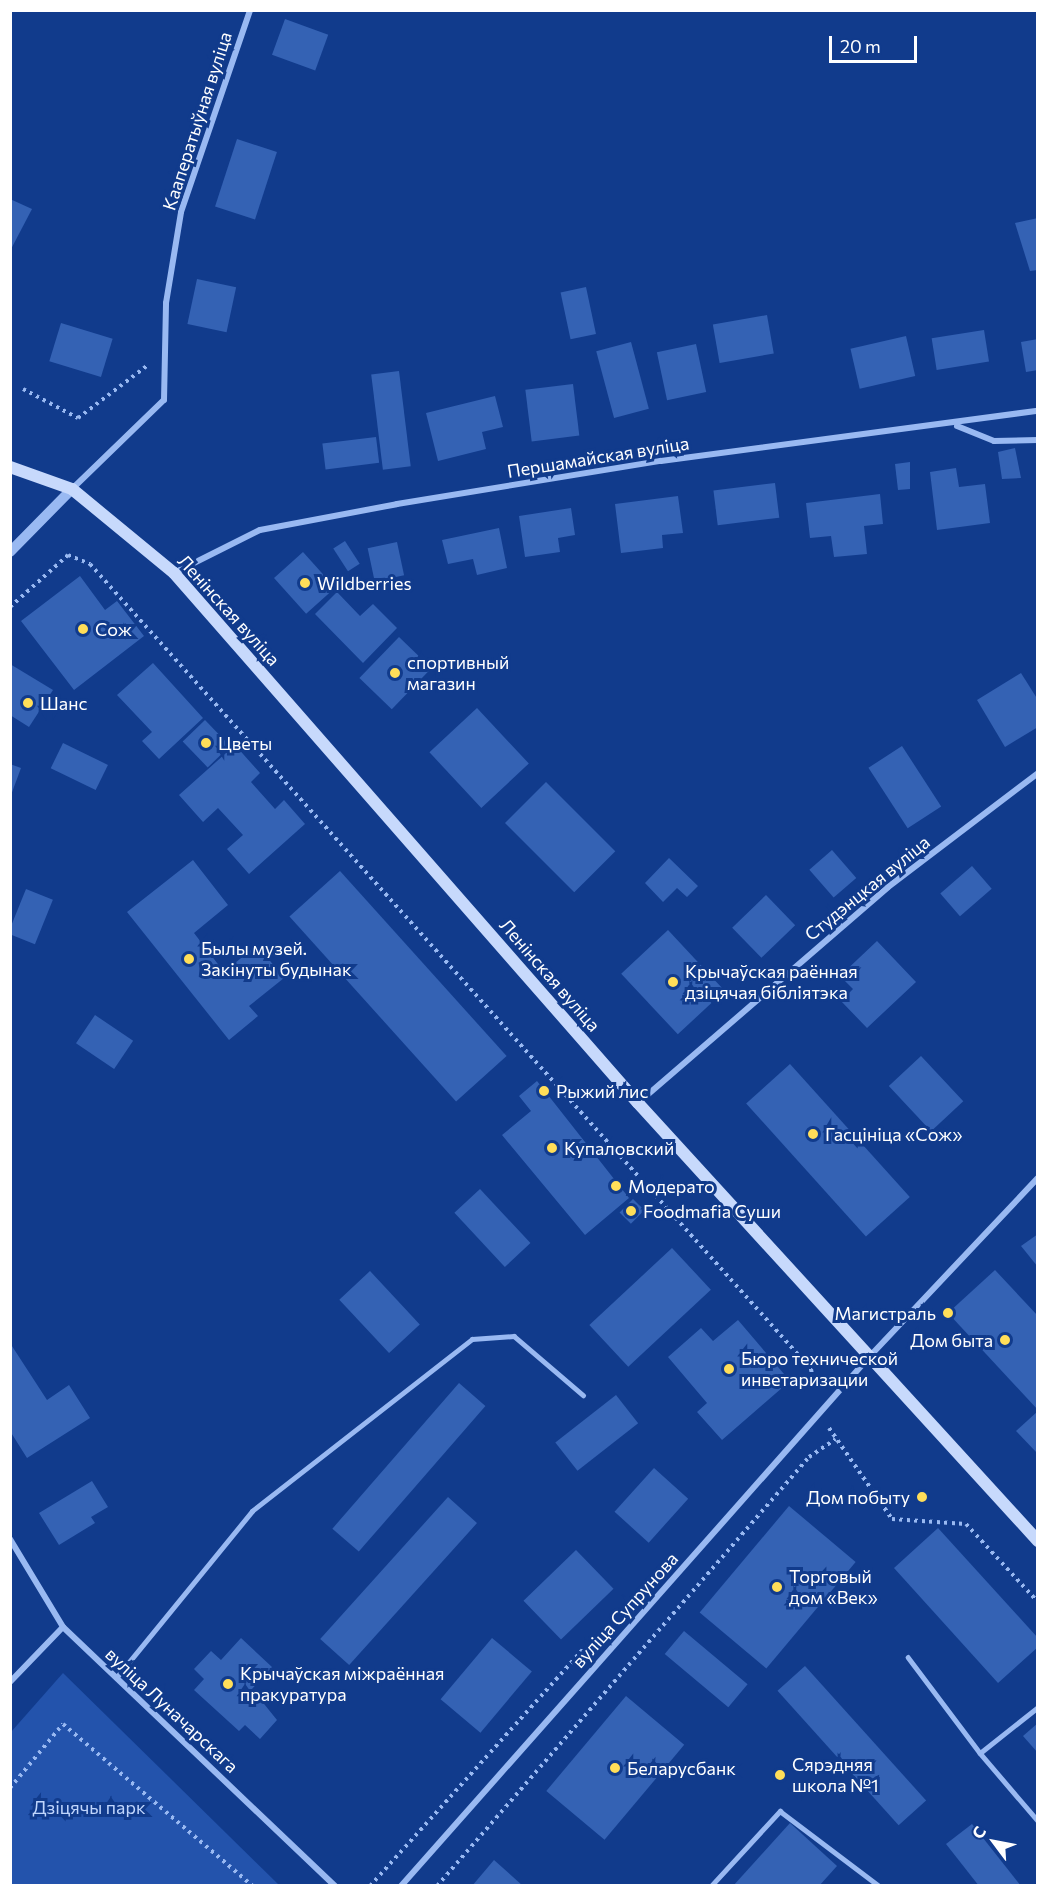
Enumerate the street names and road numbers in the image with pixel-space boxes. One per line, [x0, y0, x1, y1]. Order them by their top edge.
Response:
street label: Кааператыўная вуліца [158, 29, 236, 213]
street label: Першамайская вуліца [505, 432, 691, 482]
street label: Ленінская вуліца [173, 550, 285, 670]
street label: Студэнцкая вуліца [800, 831, 934, 945]
street label: Ленінская вуліца [495, 914, 605, 1036]
street label: вуліца Супрунова [568, 1548, 682, 1672]
street label: вуліца Луначарскага [101, 1643, 243, 1777]

